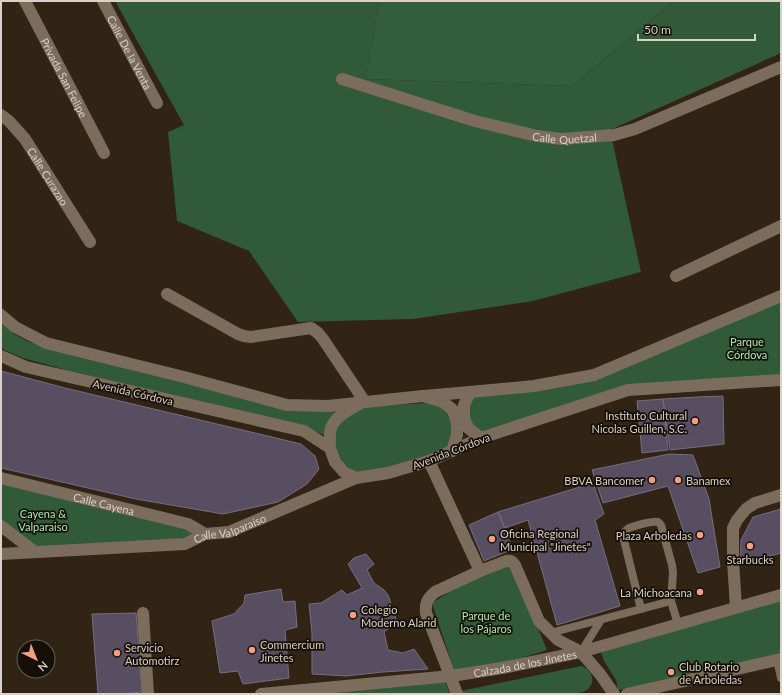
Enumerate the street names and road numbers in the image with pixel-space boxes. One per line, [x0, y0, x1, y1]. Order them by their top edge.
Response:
street label: Calle De la Venta [105, 13, 155, 92]
street label: Privada San Felipe [39, 35, 91, 119]
street label: Calle Quetzal [531, 129, 597, 146]
street label: Calle Curazao [25, 145, 72, 208]
street label: Avenida Córdova [92, 376, 174, 408]
street label: Avenida Córdova [410, 430, 492, 472]
street label: Calle Cayena [72, 490, 136, 517]
street label: Calle Valparaíso [191, 511, 268, 545]
street label: Calzada de los Jinetes [472, 646, 578, 679]

